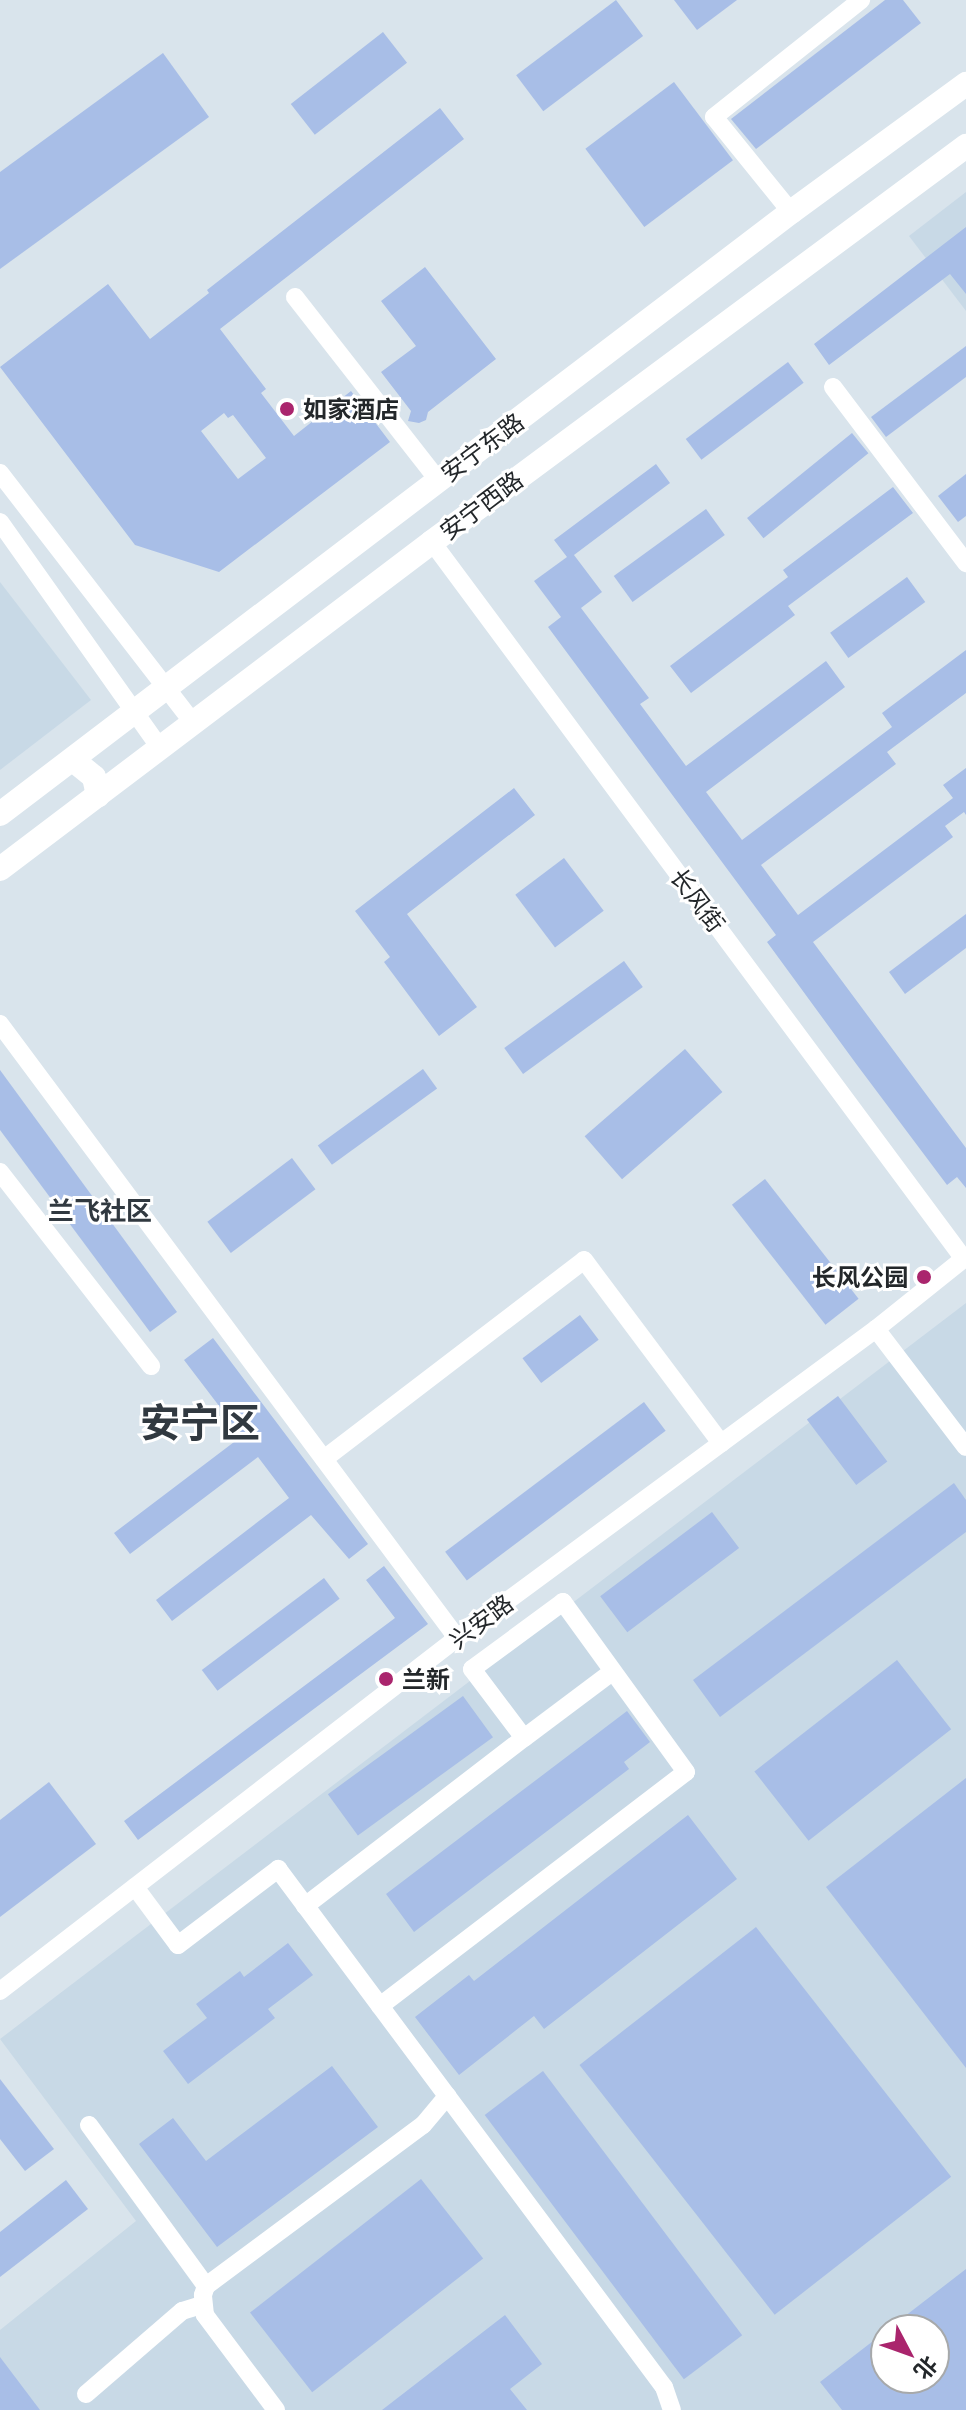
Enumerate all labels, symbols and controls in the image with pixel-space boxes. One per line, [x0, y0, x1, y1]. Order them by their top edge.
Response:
place label: 如家酒店 [303, 395, 399, 423]
marker: 如家酒店 [278, 400, 296, 418]
street label: 安宁东路 [435, 407, 529, 487]
street label: 安宁西路 [434, 465, 528, 545]
street label: 长风街 [665, 863, 731, 937]
district label: 兰飞社区 [48, 1195, 152, 1227]
place label: 长风公园 [812, 1263, 908, 1291]
marker: 长风公园 [915, 1268, 933, 1286]
district label: 安宁区 [140, 1398, 260, 1446]
street label: 兴安路 [444, 1588, 518, 1654]
place label: 兰新 [402, 1665, 450, 1693]
marker: 兰新 [377, 1670, 395, 1688]
north arrow [870, 2314, 950, 2394]
text: 北 [908, 2350, 945, 2387]

